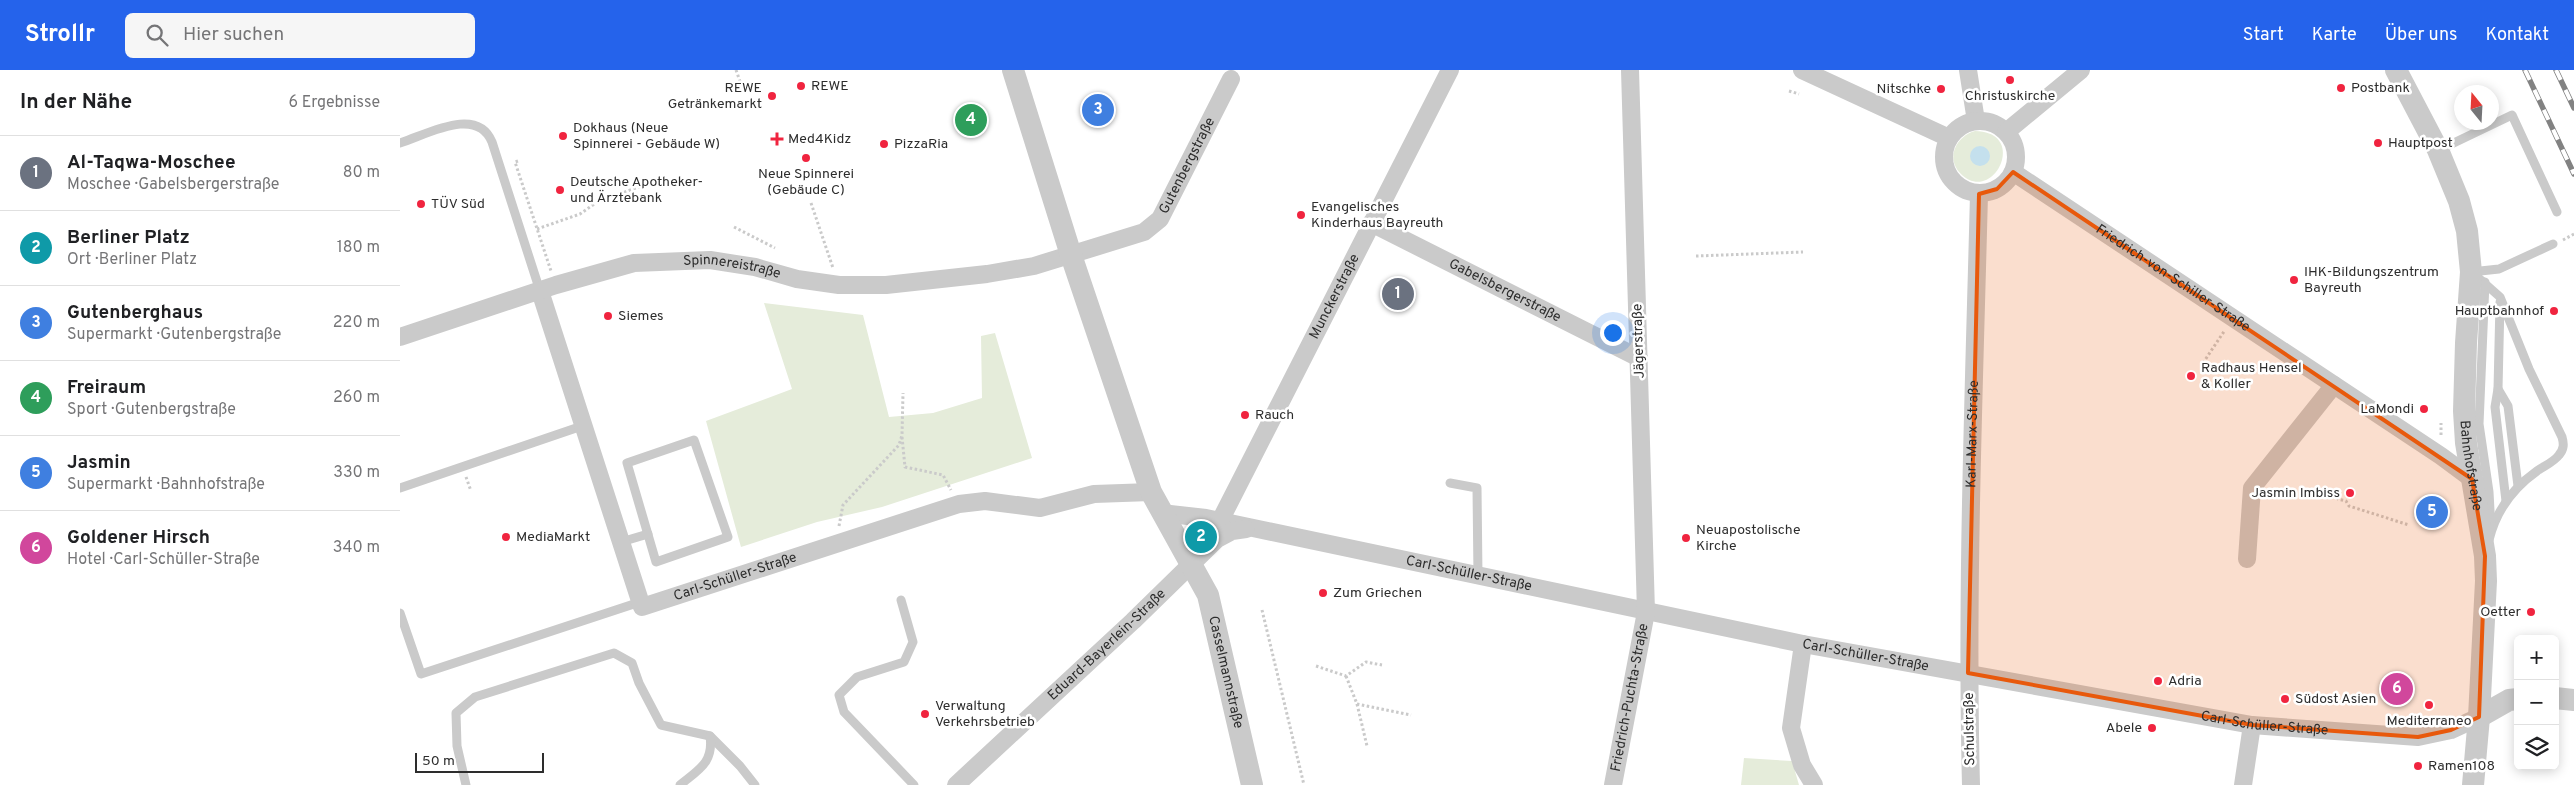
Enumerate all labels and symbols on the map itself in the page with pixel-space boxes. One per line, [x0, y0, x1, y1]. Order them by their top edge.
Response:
marker: Christuskirche [2004, 74, 2016, 86]
place label: REWE [811, 78, 849, 95]
place label: REWE Getränkemarkt [668, 80, 762, 113]
marker: REWE [795, 80, 807, 92]
place label: Postbank [2351, 80, 2410, 97]
place label: Nitschke [1877, 81, 1931, 98]
marker: Postbank [2335, 82, 2347, 94]
marker: Nitschke [1935, 83, 1947, 95]
north arrow [2454, 85, 2499, 130]
place label: Christuskirche [1965, 88, 2055, 105]
marker: REWE Getränkemarkt [766, 90, 778, 102]
pin: 3 [1082, 91, 1114, 129]
pin: 4 [955, 101, 987, 139]
street label: Gutenbergstraße [1155, 115, 1219, 217]
place label: Dokhaus (Neue Spinnerei - Gebäude W) [573, 120, 720, 153]
marker: Dokhaus (Neue Spinnerei - Gebäude W) [557, 130, 569, 142]
place label: Med4Kidz [788, 131, 851, 148]
marker: Med4Kidz [770, 132, 784, 146]
place label: Hauptpost [2388, 135, 2453, 152]
place label: PizzaRia [894, 136, 948, 153]
marker: Hauptpost [2372, 137, 2384, 149]
marker: PizzaRia [878, 138, 890, 150]
marker: Neue Spinnerei (Gebäude C) [800, 152, 812, 164]
place label: Neue Spinnerei (Gebäude C) [758, 166, 854, 199]
place label: Deutsche Apotheker- und Ärztebank [570, 174, 703, 207]
marker: Deutsche Apotheker- und Ärztebank [554, 184, 566, 196]
place label: TÜV Süd [431, 195, 485, 213]
marker: TÜV Süd [415, 198, 427, 210]
place label: Evangelisches Kinderhaus Bayreuth [1311, 199, 1443, 232]
marker: Evangelisches Kinderhaus Bayreuth [1295, 209, 1307, 221]
street label: Friedrich-von-Schiller-Straße [2092, 221, 2254, 336]
street label: Spinnereistraße [683, 251, 783, 282]
street label: Munckerstraße [1306, 251, 1363, 342]
street label: Gabelsbergerstraße [1446, 255, 1564, 326]
place label: IHK-Bildungszentrum Bayreuth [2304, 264, 2439, 297]
marker: IHK-Bildungszentrum Bayreuth [2288, 274, 2300, 286]
pin: 1 [1382, 275, 1414, 313]
street label: Jägerstraße [1629, 303, 1649, 379]
place label: Hauptbahnhof [2455, 303, 2544, 320]
marker: Hauptbahnhof [2548, 305, 2560, 317]
place label: Siemes [618, 308, 664, 325]
marker: Siemes [602, 310, 614, 322]
your location [1600, 320, 1626, 346]
place label: Radhaus Hensel & Koller [2201, 360, 2302, 393]
marker: Radhaus Hensel & Koller [2185, 370, 2197, 382]
street label: Karl-Marx-Straße [1963, 380, 1982, 488]
place label: LaMondi [2360, 401, 2414, 418]
marker: LaMondi [2418, 403, 2430, 415]
place label: Rauch [1255, 407, 1294, 424]
marker: Rauch [1239, 409, 1251, 421]
street label: Bahnhofstraße [2456, 420, 2486, 512]
place label: Jasmin Imbiss [2251, 485, 2340, 502]
marker: Jasmin Imbiss [2344, 487, 2356, 499]
pin: 5 [2416, 493, 2448, 531]
pin: 2 [1185, 518, 1217, 556]
place label: Neuapostolische Kirche [1696, 522, 1800, 555]
place label: MediaMarkt [516, 529, 590, 546]
marker: MediaMarkt [500, 531, 512, 543]
marker: Neuapostolische Kirche [1680, 532, 1692, 544]
street label: Carl-Schüller-Straße [671, 549, 799, 605]
street label: Carl-Schüller-Straße [1404, 552, 1534, 595]
street label: Eduard-Bayerlein-Straße [1044, 585, 1169, 704]
place label: Zum Griechen [1333, 585, 1422, 602]
marker: Zum Griechen [1317, 587, 1329, 599]
place label: Oetter [2480, 604, 2522, 621]
marker: Oetter [2525, 606, 2537, 618]
street label: Casselmannstraße [1205, 614, 1247, 730]
street label: Friedrich-Puchta-Straße [1607, 622, 1652, 773]
street label: Carl-Schüller-Straße [1801, 636, 1930, 675]
pin: 6 [2381, 670, 2413, 708]
place label: Adria [2168, 673, 2202, 690]
marker: Adria [2152, 675, 2164, 687]
place label: Südost Asien [2295, 691, 2376, 708]
street label: Schulstraße [1961, 692, 1979, 766]
marker: Südost Asien [2279, 693, 2291, 705]
place label: Verwaltung Verkehrsbetrieb [935, 698, 1035, 731]
marker: Mediterraneo [2423, 699, 2435, 711]
street label: Carl-Schüller-Straße [2199, 707, 2329, 739]
marker: Verwaltung Verkehrsbetrieb [919, 708, 931, 720]
place label: Mediterraneo [2386, 713, 2472, 730]
place label: Abele [2106, 720, 2142, 737]
marker: Abele [2146, 722, 2158, 734]
scale bar [415, 750, 544, 773]
place label: Ramen108 [2428, 758, 2495, 775]
marker: Ramen108 [2412, 760, 2424, 772]

